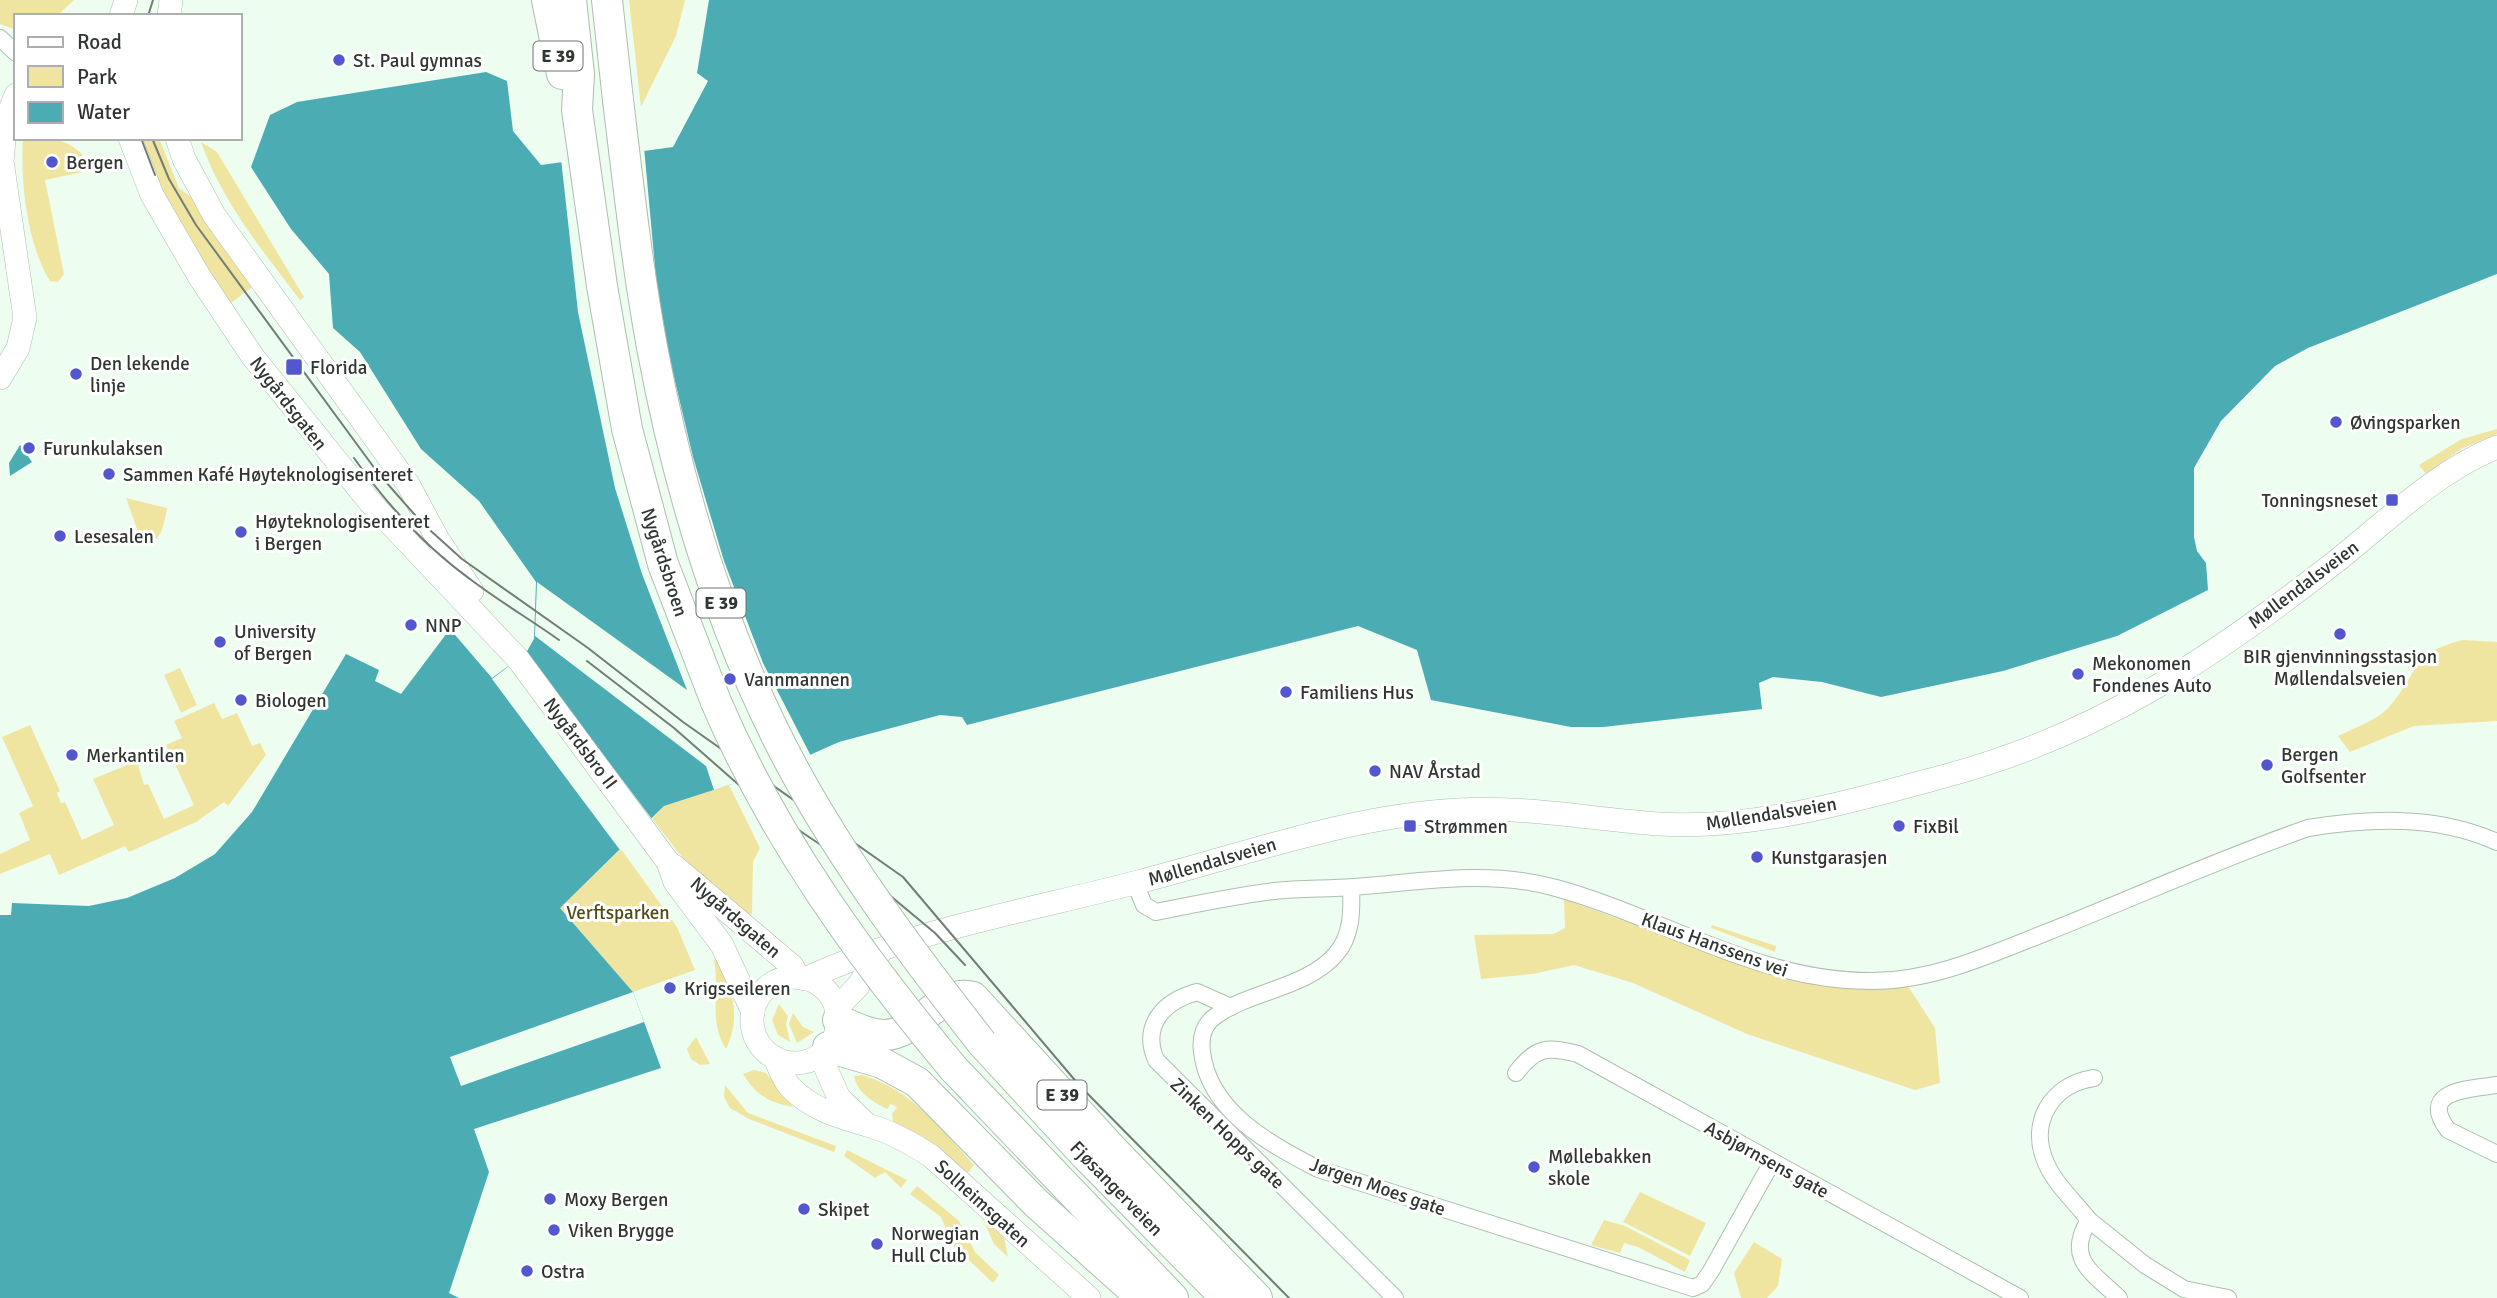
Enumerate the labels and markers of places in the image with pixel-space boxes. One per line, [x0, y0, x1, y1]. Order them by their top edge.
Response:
place label: St. Paul gymnas [353, 49, 482, 73]
marker: St. Paul gymnas [331, 52, 347, 68]
place label: Bergen [66, 151, 124, 175]
marker: Bergen [44, 154, 60, 170]
place label: Den lekende linje [90, 352, 190, 398]
place label: Florida [310, 356, 367, 380]
marker: Florida [284, 357, 304, 377]
marker: Den lekende linje [68, 366, 84, 382]
place label: Øvingsparken [2350, 411, 2461, 435]
marker: Øvingsparken [2328, 414, 2344, 430]
place label: Furunkulaksen [43, 437, 163, 461]
marker: Furunkulaksen [21, 440, 37, 456]
place label: Sammen Kafé Høyteknologisenteret [123, 463, 413, 487]
marker: Sammen Kafé Høyteknologisenteret [101, 466, 117, 482]
place label: Tonningsneset [2261, 489, 2378, 513]
marker: Tonningsneset [2384, 492, 2400, 508]
place label: Høyteknologisenteret i Bergen [255, 510, 430, 556]
marker: Høyteknologisenteret i Bergen [233, 524, 249, 540]
place label: Lesesalen [74, 525, 154, 549]
marker: Lesesalen [52, 528, 68, 544]
place label: NNP [425, 614, 462, 638]
marker: NNP [403, 617, 419, 633]
place label: University of Bergen [234, 620, 316, 666]
marker: BIR gjenvinningsstasjon Møllendalsveien [2332, 626, 2348, 642]
marker: University of Bergen [212, 634, 228, 650]
place label: BIR gjenvinningsstasjon Møllendalsveien [2243, 645, 2437, 691]
place label: Mekonomen Fondenes Auto [2092, 652, 2212, 698]
marker: Mekonomen Fondenes Auto [2070, 666, 2086, 682]
place label: Vannmannen [744, 668, 850, 692]
marker: Vannmannen [722, 671, 738, 687]
place label: Familiens Hus [1300, 681, 1414, 705]
marker: Familiens Hus [1278, 684, 1294, 700]
place label: Biologen [255, 689, 327, 713]
marker: Biologen [233, 692, 249, 708]
place label: Bergen Golfsenter [2281, 743, 2366, 789]
place label: Merkantilen [86, 744, 185, 768]
marker: Merkantilen [64, 747, 80, 763]
marker: Bergen Golfsenter [2259, 757, 2275, 773]
place label: NAV Årstad [1389, 760, 1481, 784]
marker: NAV Årstad [1367, 763, 1383, 779]
place label: Strømmen [1424, 815, 1508, 839]
place label: FixBil [1913, 815, 1959, 839]
marker: Strømmen [1402, 818, 1418, 834]
marker: FixBil [1891, 818, 1907, 834]
place label: Kunstgarasjen [1771, 846, 1887, 870]
marker: Kunstgarasjen [1749, 849, 1765, 865]
place label: Krigsseileren [684, 977, 791, 1001]
marker: Krigsseileren [662, 980, 678, 996]
place label: Møllebakken skole [1548, 1145, 1652, 1191]
marker: Møllebakken skole [1526, 1159, 1542, 1175]
place label: Moxy Bergen [564, 1188, 668, 1212]
marker: Moxy Bergen [542, 1191, 558, 1207]
place label: Skipet [818, 1198, 870, 1222]
marker: Skipet [796, 1201, 812, 1217]
place label: Viken Brygge [568, 1219, 674, 1243]
marker: Viken Brygge [546, 1222, 562, 1238]
place label: Norwegian Hull Club [891, 1222, 979, 1268]
marker: Norwegian Hull Club [869, 1236, 885, 1252]
place label: Ostra [541, 1260, 585, 1284]
marker: Ostra [519, 1263, 535, 1279]

